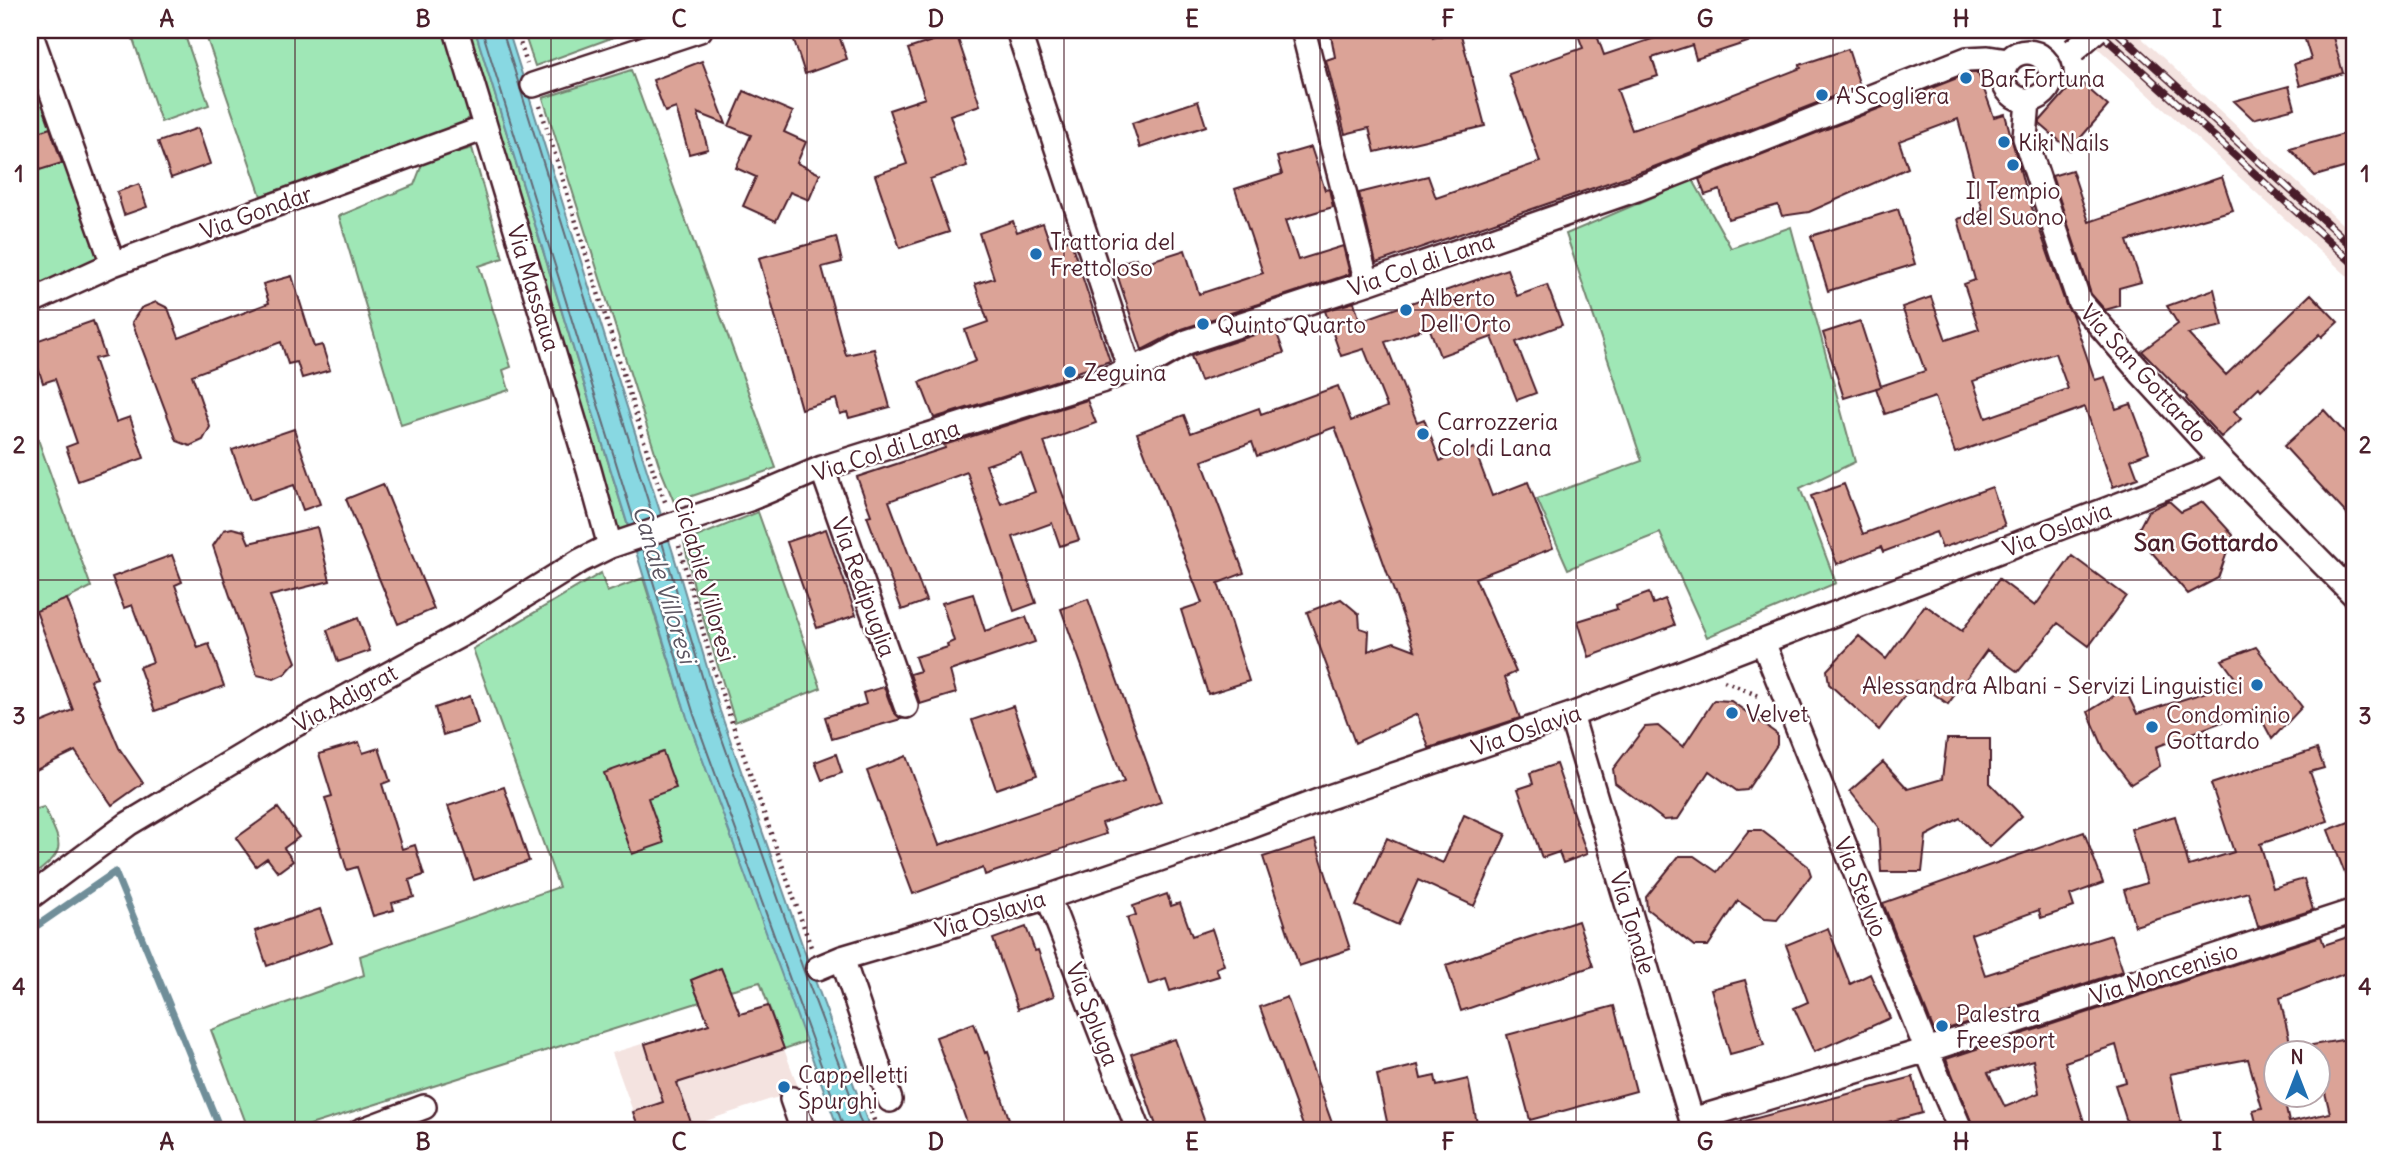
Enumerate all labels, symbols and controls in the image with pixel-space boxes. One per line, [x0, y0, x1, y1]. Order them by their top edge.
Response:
text: A [160, 4, 175, 33]
text: B [415, 4, 431, 33]
text: C [671, 4, 687, 33]
text: D [928, 4, 944, 33]
text: E [1185, 4, 1199, 33]
text: F [1441, 4, 1455, 33]
text: G [1697, 4, 1713, 33]
text: H [1953, 4, 1969, 33]
text: I [2212, 4, 2222, 33]
place label: Bar Fortuna [1980, 64, 2105, 93]
marker: Bar Fortuna [1958, 70, 1974, 86]
place label: A'Scogliera [1836, 81, 1949, 110]
marker: A'Scogliera [1814, 87, 1830, 103]
place label: Kiki Nails [2018, 128, 2109, 157]
marker: Kiki Nails [1996, 134, 2012, 150]
marker: Il Tempio del Suono [2005, 157, 2021, 173]
text: 1 [14, 159, 24, 188]
text: 1 [2360, 159, 2370, 188]
place label: Il Tempio del Suono [1962, 176, 2064, 231]
street label: Via Gondar [196, 178, 317, 246]
street label: Via Massaua [501, 222, 567, 354]
street label: Via Col di Lana [1344, 225, 1498, 303]
place label: Trattoria del Frettoloso [1050, 227, 1175, 282]
marker: Trattoria del Frettoloso [1028, 246, 1044, 262]
place label: Alberto Dell'Orto [1420, 283, 1511, 338]
street label: Via San Gottardo [2074, 298, 2214, 448]
marker: Alberto Dell'Orto [1398, 302, 1414, 318]
place label: Quinto Quarto [1217, 310, 1366, 339]
marker: Quinto Quarto [1195, 316, 1211, 332]
place label: Zeguina [1084, 358, 1166, 387]
marker: Zeguina [1062, 364, 1078, 380]
place label: Carrozzeria Col di Lana [1437, 407, 1558, 462]
street label: Via Col di Lana [809, 413, 963, 487]
marker: Carrozzeria Col di Lana [1415, 426, 1431, 442]
text: 2 [13, 430, 26, 459]
text: 2 [2359, 430, 2372, 459]
street label: Ciclabile Villoresi [668, 493, 742, 665]
street label: Via Oslavia [1999, 495, 2115, 563]
water label: Canale Villoresi [627, 501, 704, 669]
street label: Via Redipuglia [825, 513, 903, 661]
district label: San Gottardo [2134, 527, 2278, 557]
street label: Via Adigrat [288, 657, 402, 738]
place label: Alessandra Albani - Servizi Linguistici [1862, 671, 2243, 700]
marker: Alessandra Albani - Servizi Linguistici [2249, 677, 2265, 693]
street label: Via Oslavia [1467, 698, 1585, 762]
place label: Velvet [1746, 699, 1809, 728]
place label: Condominio Gottardo [2166, 700, 2290, 755]
text: 3 [12, 701, 26, 730]
text: 3 [2358, 701, 2372, 730]
marker: Velvet [1724, 705, 1740, 721]
marker: Condominio Gottardo [2144, 719, 2160, 735]
street label: Via Stelvio [1828, 833, 1894, 941]
street label: Via Tonale [1604, 868, 1662, 978]
street label: Via Oslavia [931, 883, 1049, 945]
street label: Via Moncenisio [2086, 935, 2242, 1011]
street label: Via Spluga [1060, 958, 1126, 1070]
text: 4 [12, 972, 26, 1001]
text: 4 [2358, 972, 2372, 1001]
place label: Palestra Freesport [1956, 999, 2055, 1054]
marker: Palestra Freesport [1934, 1018, 1950, 1034]
north arrow [2262, 1038, 2332, 1108]
text: N [2290, 1045, 2304, 1069]
place label: Cappelletti Spurghi [798, 1060, 908, 1115]
marker: Cappelletti Spurghi [776, 1079, 792, 1095]
text: A [160, 1127, 175, 1156]
text: B [415, 1127, 431, 1156]
text: C [671, 1127, 687, 1156]
text: D [928, 1127, 944, 1156]
text: E [1185, 1127, 1199, 1156]
text: F [1441, 1127, 1455, 1156]
text: G [1697, 1127, 1713, 1156]
text: H [1953, 1127, 1969, 1156]
text: I [2212, 1127, 2222, 1156]

